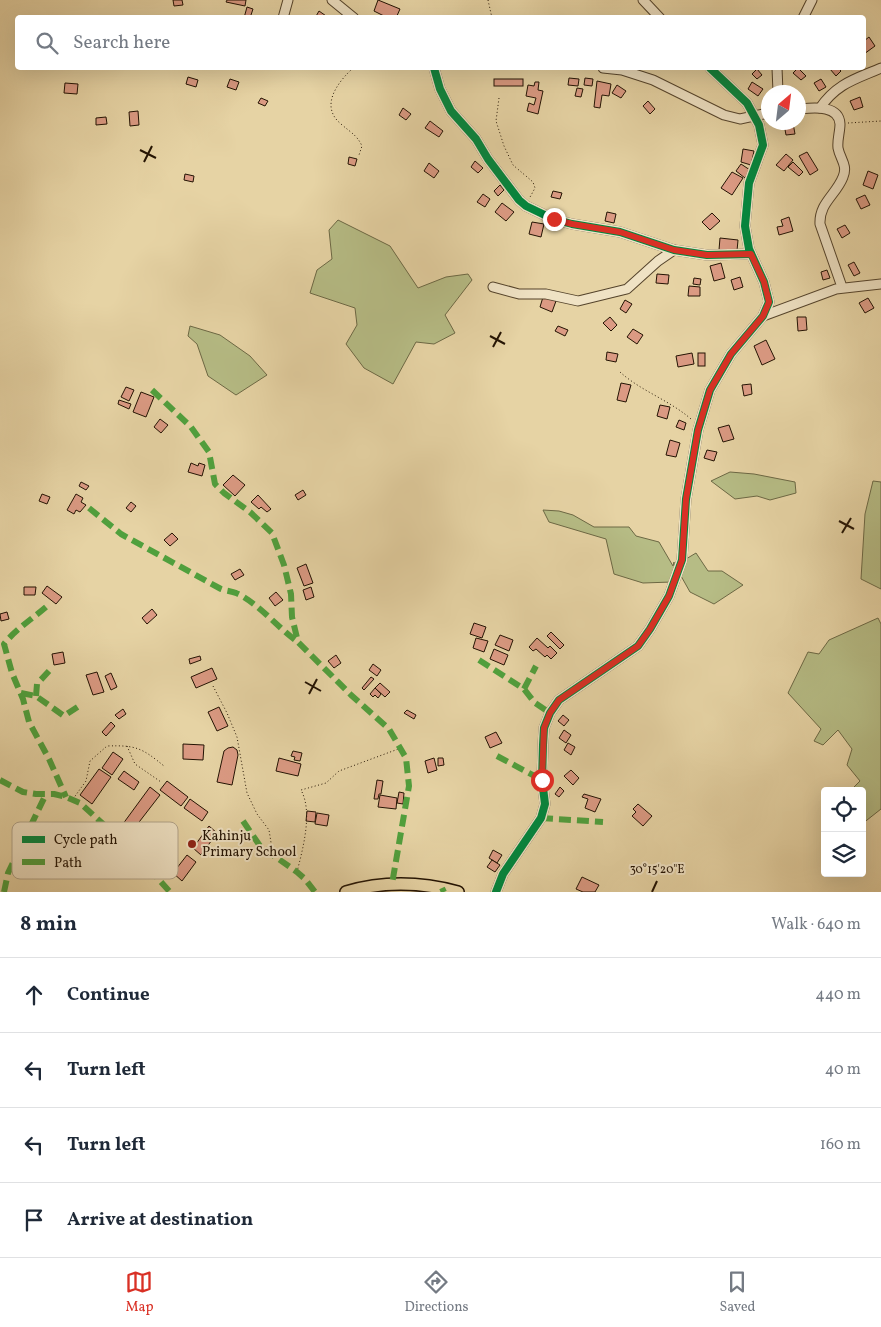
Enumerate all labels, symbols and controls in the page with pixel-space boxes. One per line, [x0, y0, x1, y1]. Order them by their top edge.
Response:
search box [15, 15, 866, 70]
icon: search [33, 29, 61, 57]
text: Search here [73, 30, 170, 56]
north arrow [761, 85, 806, 130]
route end [543, 208, 566, 231]
route start [531, 769, 554, 792]
map controls [821, 787, 866, 877]
button: locate [821, 787, 866, 832]
legend [12, 822, 178, 879]
place label: Kahinju Primary School [202, 827, 296, 862]
text: Cycle path [54, 831, 118, 850]
button: layers [821, 832, 866, 877]
marker: Kahinju Primary School [186, 838, 198, 850]
text: Path [54, 854, 82, 873]
text: 30°15'20"E [630, 862, 684, 878]
text: 8 min [20, 910, 77, 939]
text: Walk · 640 m [771, 914, 861, 936]
icon: ahead [20, 981, 48, 1009]
text: Continue [67, 982, 150, 1008]
text: 440 m [815, 984, 861, 1006]
icon: left [20, 1056, 48, 1084]
text: Turn left [67, 1057, 146, 1083]
text: 40 m [825, 1059, 861, 1081]
icon: left [20, 1131, 48, 1159]
text: Turn left [67, 1132, 146, 1158]
text: 160 m [820, 1134, 861, 1156]
icon: arrive [20, 1206, 48, 1234]
text: Arrive at destination [67, 1207, 253, 1233]
tab: Map [125, 1268, 153, 1317]
tab: Directions [404, 1268, 469, 1317]
tab: Saved [719, 1268, 756, 1317]

